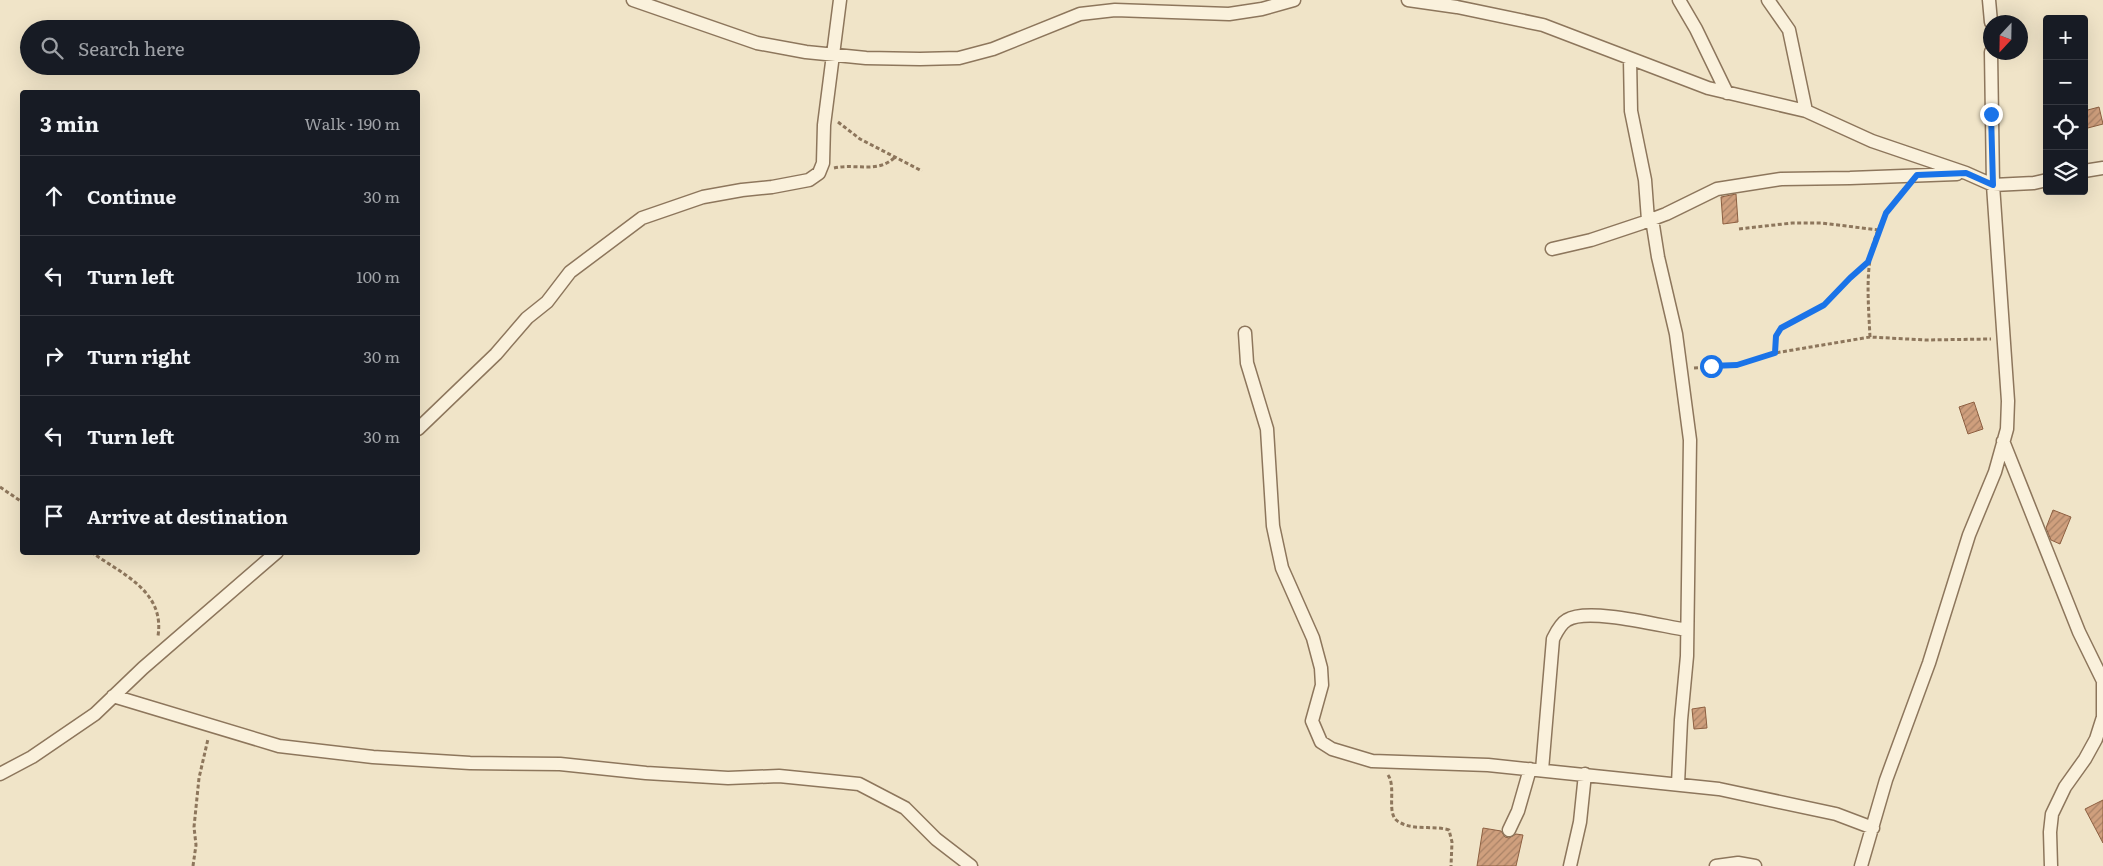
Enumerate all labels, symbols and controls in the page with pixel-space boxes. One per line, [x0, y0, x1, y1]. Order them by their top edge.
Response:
north arrow [1983, 15, 2028, 60]
map controls [2043, 15, 2088, 195]
button: + [2043, 15, 2088, 60]
search box [20, 20, 420, 75]
icon: search [38, 34, 66, 62]
text: Search here [78, 34, 185, 62]
button: − [2043, 60, 2088, 105]
route end [1980, 103, 2003, 126]
button: locate [2043, 105, 2088, 150]
text: 3 min [40, 107, 99, 138]
text: Walk · 190 m [304, 111, 400, 135]
button: layers [2043, 150, 2088, 195]
icon: ahead [40, 182, 68, 210]
text: Continue [87, 182, 176, 210]
text: 30 m [363, 184, 400, 208]
icon: left [40, 262, 68, 290]
text: Turn left [87, 262, 174, 290]
text: 100 m [356, 264, 400, 288]
icon: right [40, 342, 68, 370]
text: Turn right [87, 342, 191, 370]
text: 30 m [363, 344, 400, 368]
route start [1700, 355, 1723, 378]
icon: left [40, 422, 68, 450]
text: Turn left [87, 422, 174, 450]
text: 30 m [363, 424, 400, 448]
icon: arrive [40, 502, 68, 530]
text: Arrive at destination [87, 502, 288, 530]

